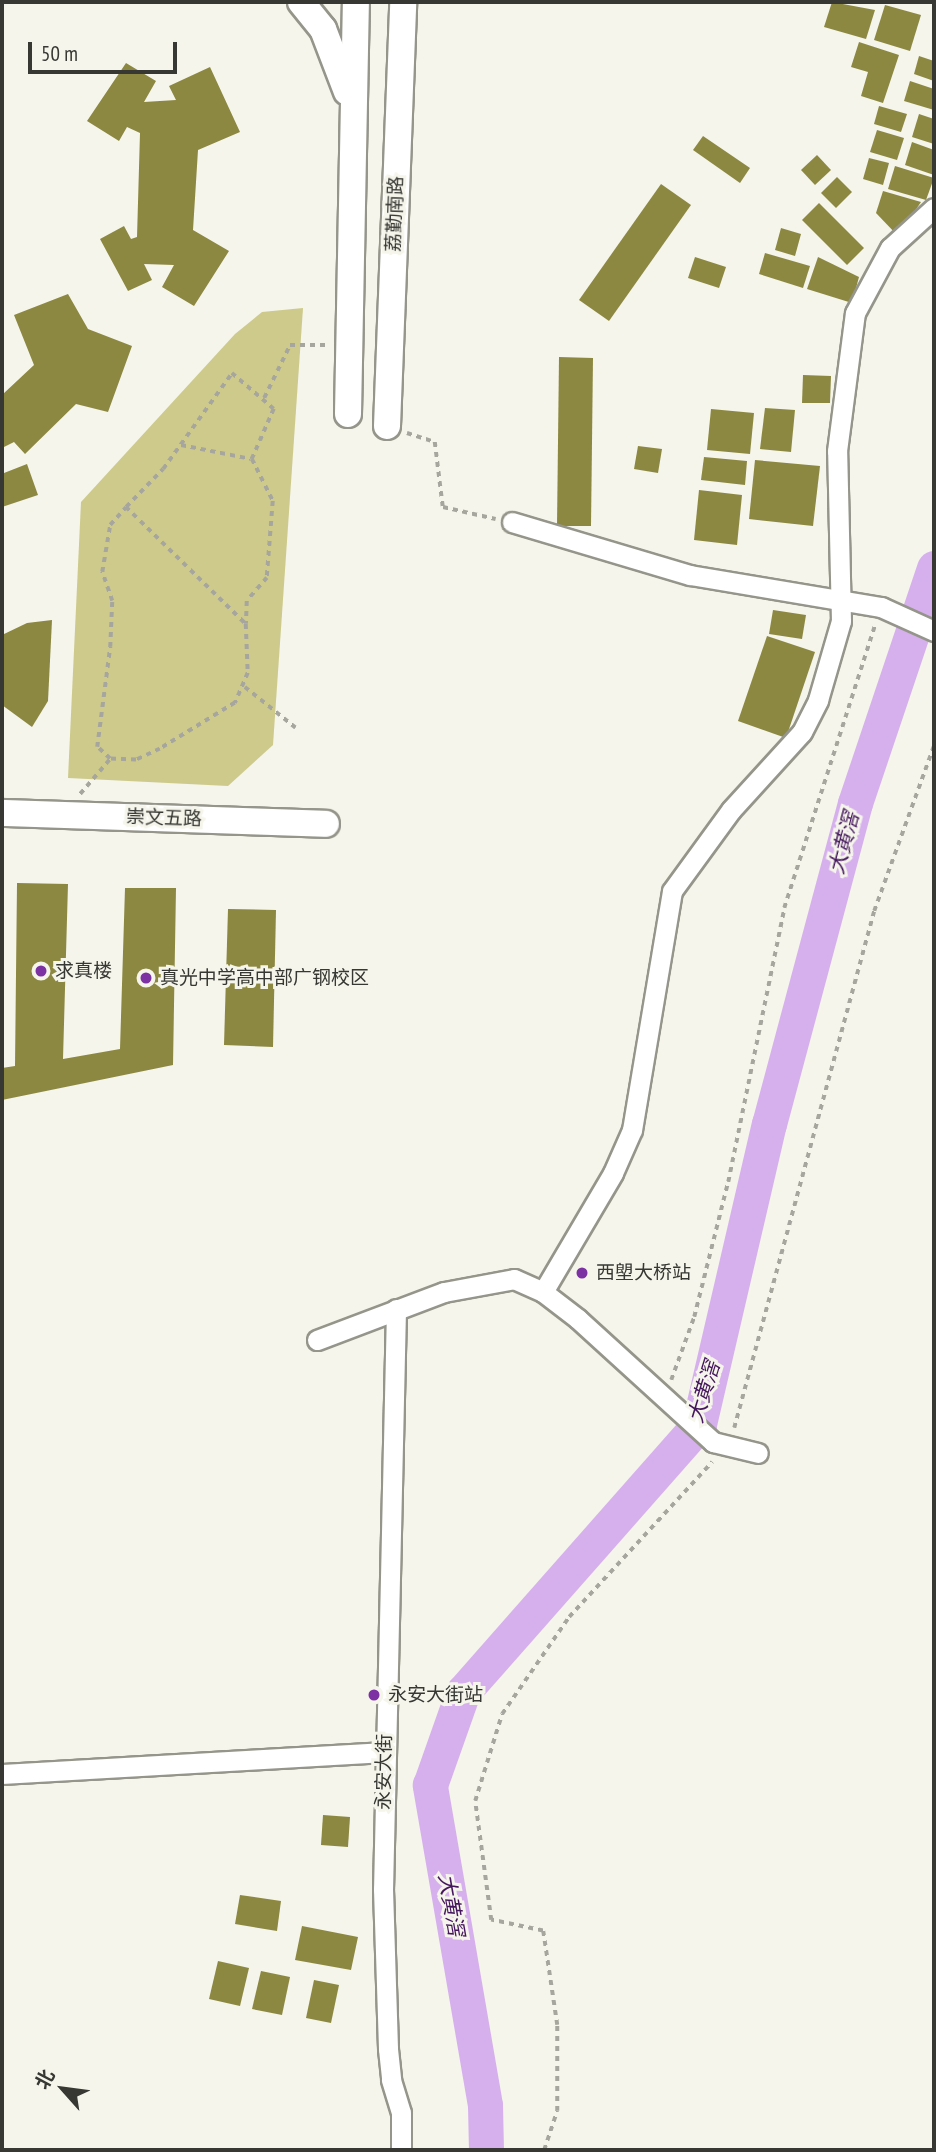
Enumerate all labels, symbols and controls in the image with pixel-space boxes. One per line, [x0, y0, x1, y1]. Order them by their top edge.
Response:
scale bar [32, 28, 180, 72]
text: 50 m [41, 40, 78, 67]
street label: 荔勤南路 [382, 176, 408, 252]
street label: 崇文五路 [126, 805, 202, 831]
water label: 大黄滘 [824, 809, 864, 877]
place label: 求真楼 [55, 960, 112, 982]
marker: 求真楼 [33, 963, 49, 979]
place label: 真光中学高中部广钢校区 [160, 967, 369, 989]
marker: 真光中学高中部广钢校区 [138, 970, 154, 986]
place label: 西塱大桥站 [596, 1262, 691, 1284]
marker: 西塱大桥站 [574, 1265, 590, 1281]
water label: 大黄滘 [683, 1358, 725, 1426]
place label: 永安大街站 [388, 1684, 483, 1706]
marker: 永安大街站 [366, 1687, 382, 1703]
street label: 永安大街 [372, 1734, 396, 1810]
water label: 大黄滘 [433, 1872, 469, 1938]
north arrow [28, 2054, 98, 2124]
text: 北 [29, 2065, 60, 2093]

